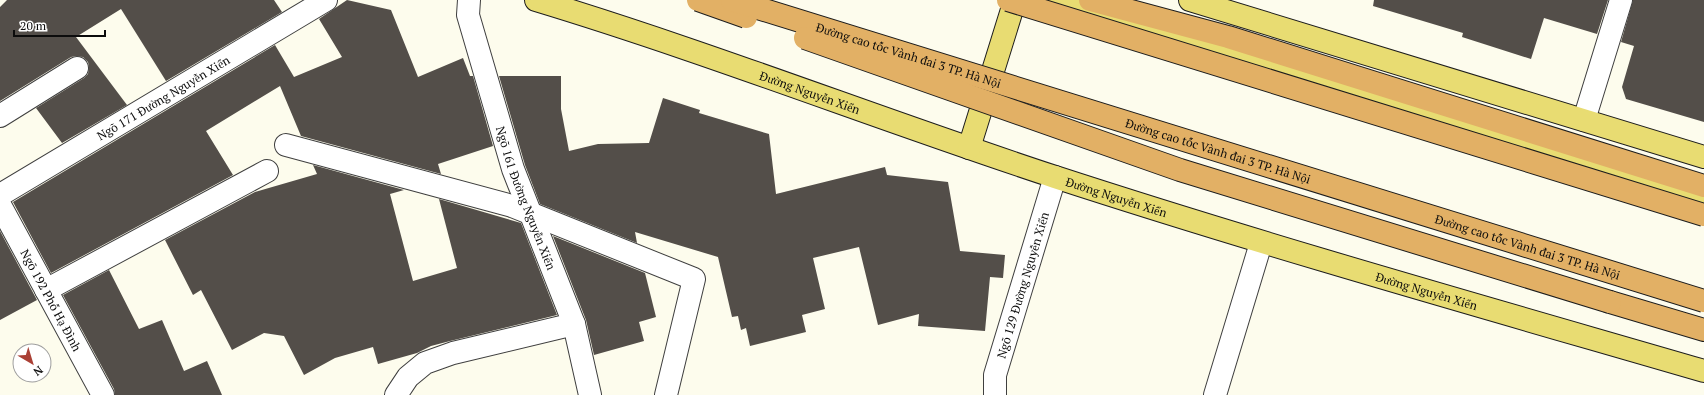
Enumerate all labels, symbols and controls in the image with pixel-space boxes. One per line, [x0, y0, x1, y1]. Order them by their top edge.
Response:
scale bar [14, 12, 105, 38]
text: 20 m [20, 18, 47, 33]
street label: Đường cao tốc Vành đai 3 TP. Hà Nội [814, 19, 1003, 91]
street label: Ngõ 171 Đường Nguyễn Xiển [94, 52, 232, 143]
street label: Đường Nguyễn Xiển [758, 67, 862, 117]
street label: Đường cao tốc Vành đai 3 TP. Hà Nội [1124, 115, 1313, 186]
street label: Ngõ 161 Đường Nguyễn Xiển [493, 124, 559, 272]
street label: Đường Nguyễn Xiển [1064, 174, 1169, 220]
street label: Ngõ 129 Đường Nguyễn Xiển [993, 210, 1052, 360]
street label: Đường cao tốc Vành đai 3 TP. Hà Nội [1433, 211, 1622, 282]
street label: Ngõ 192 Phố Hạ Đình [18, 246, 85, 354]
street label: Đường Nguyễn Xiển [1374, 269, 1479, 313]
north arrow [12, 343, 52, 383]
text: N [30, 363, 46, 379]

